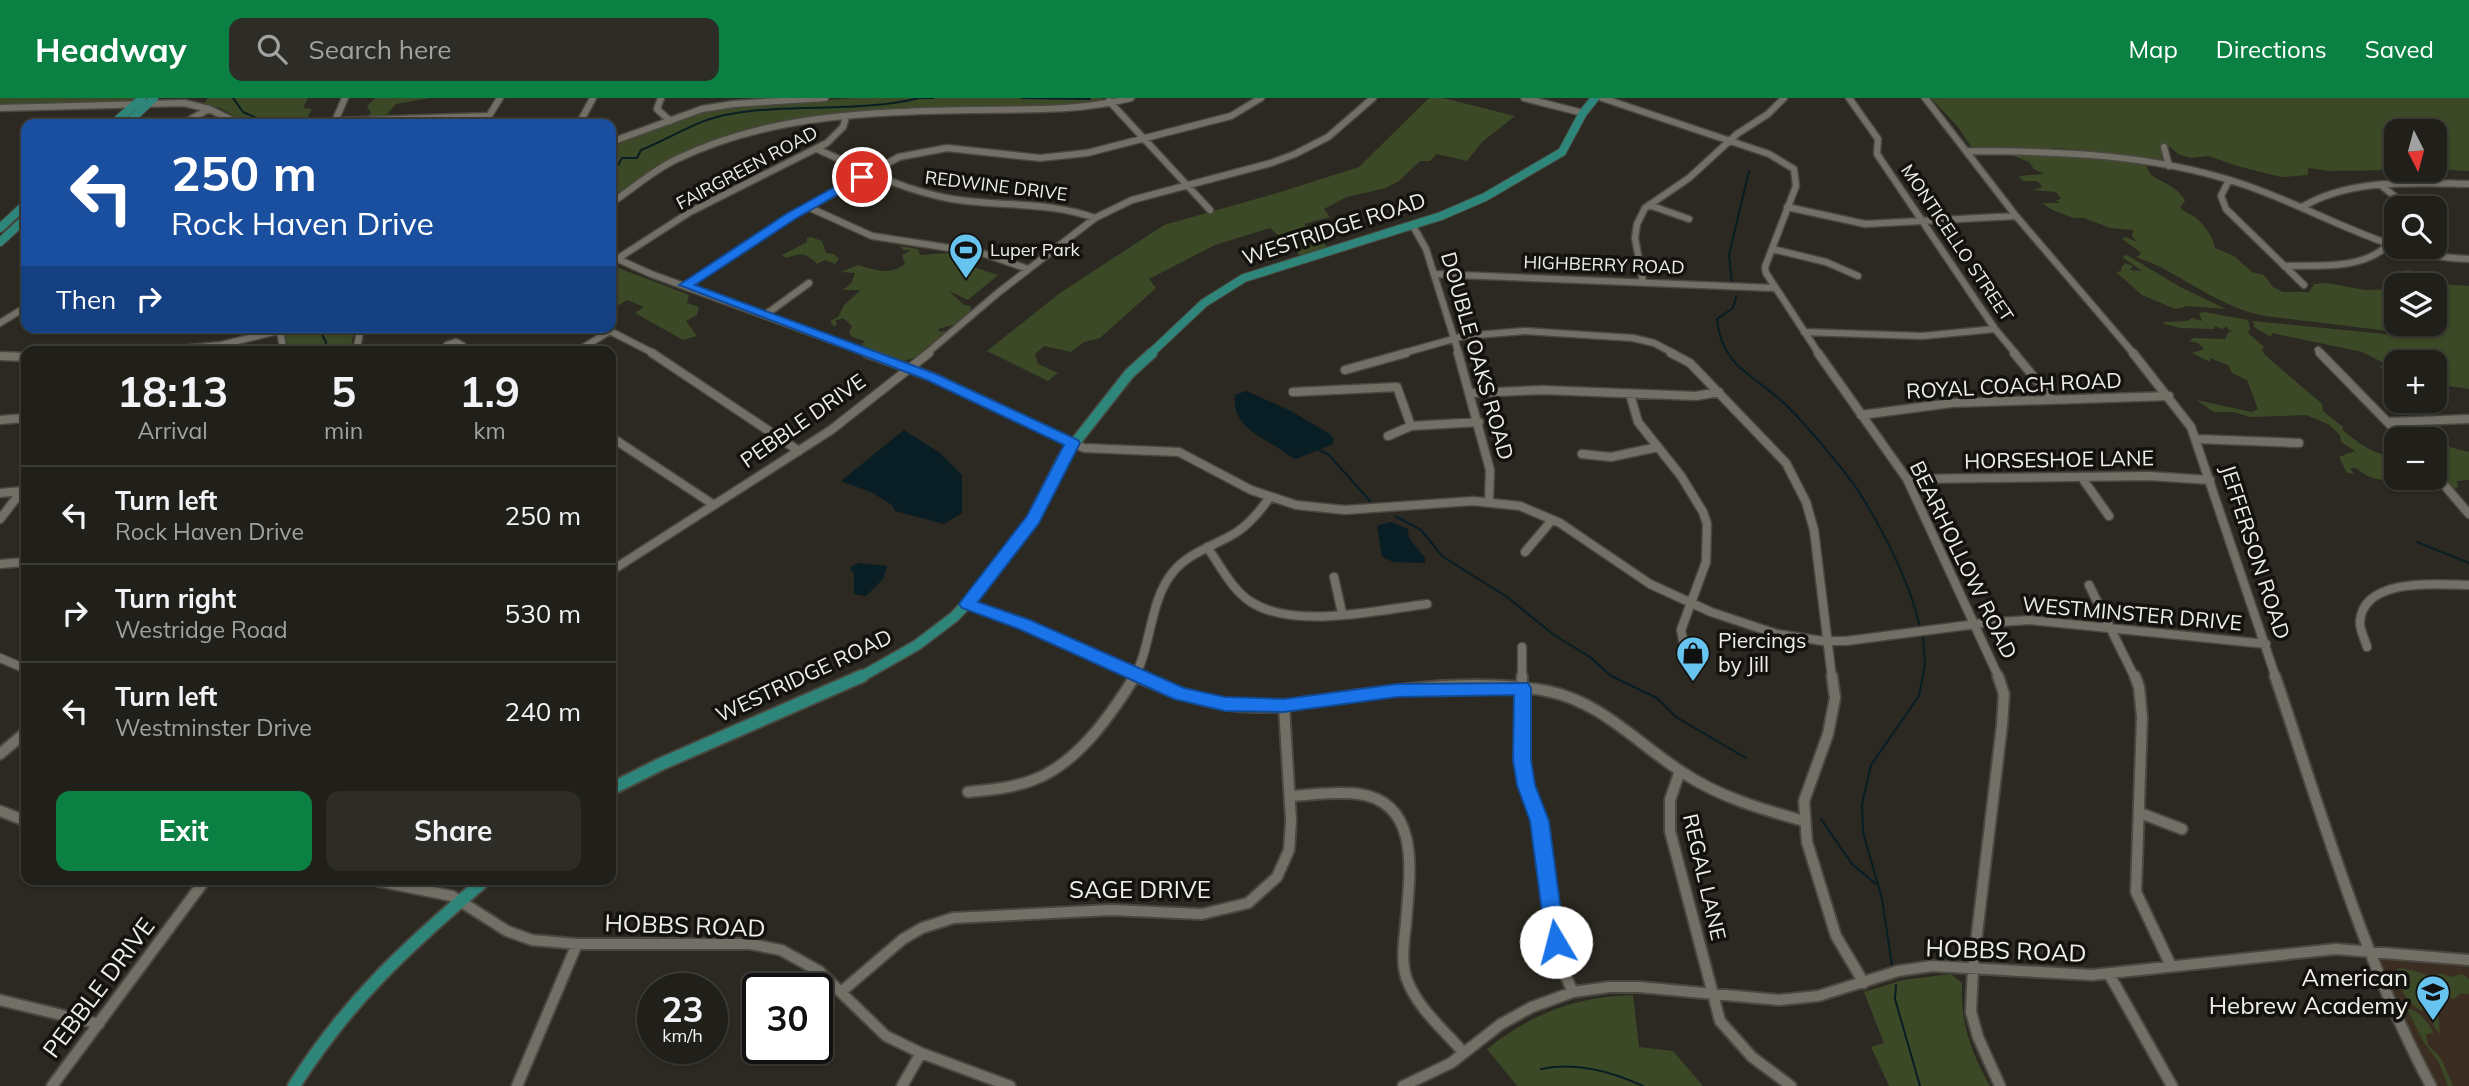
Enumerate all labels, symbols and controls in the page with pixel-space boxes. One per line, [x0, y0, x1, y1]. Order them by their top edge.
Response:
search box [229, 18, 719, 81]
text: Headway [35, 29, 187, 70]
icon: search [253, 30, 291, 68]
text: Search here [309, 33, 451, 66]
text: Map [2128, 34, 2178, 64]
text: Directions [2216, 34, 2327, 64]
text: Saved [2365, 34, 2434, 64]
north arrow [2384, 119, 2446, 182]
map controls [2384, 119, 2447, 490]
street label: FAIRGREEN ROAD [672, 121, 821, 215]
text: 250 m [171, 142, 317, 203]
icon: left [56, 147, 147, 238]
pin [832, 147, 892, 207]
icon: arrive [843, 158, 881, 196]
street label: MONTICELLO STREET [1896, 160, 2019, 326]
street label: REDWINE DRIVE [924, 165, 1069, 206]
street label: WESTRIDGE ROAD [1239, 186, 1429, 270]
button: search [2384, 196, 2447, 259]
text: Rock Haven Drive [171, 203, 434, 243]
sports icon: Luper Park [947, 231, 985, 280]
place label: Luper Park [990, 238, 1080, 261]
street label: DOUBLE OAKS ROAD [1436, 249, 1520, 463]
street label: HIGHBERRY ROAD [1523, 250, 1685, 279]
button: layers [2384, 273, 2447, 336]
icon: right [130, 280, 168, 318]
text: Then [56, 283, 116, 316]
button: + [2384, 350, 2447, 413]
text: 18:13 [117, 365, 228, 418]
text: 5 [331, 365, 356, 418]
text: 1.9 [459, 365, 520, 418]
street label: ROYAL COACH ROAD [1905, 366, 2122, 404]
street label: PEBBLE DRIVE [735, 368, 870, 473]
text: Arrival [137, 416, 208, 445]
text: min [324, 416, 363, 445]
text: km [474, 416, 506, 445]
button: − [2384, 427, 2447, 490]
street label: HORSESHOE LANE [1964, 444, 2154, 474]
street label: BEARHOLLOW ROAD [1905, 456, 2023, 663]
street label: JEFFERSON ROAD [2216, 461, 2296, 642]
text: Turn left [115, 484, 217, 517]
icon: left [56, 496, 94, 534]
text: 250 m [505, 499, 581, 532]
text: Rock Haven Drive [115, 517, 304, 546]
text: Turn right [115, 582, 236, 615]
street label: WESTMINSTER DRIVE [2021, 590, 2243, 636]
icon: right [56, 594, 94, 632]
text: 530 m [505, 597, 581, 630]
text: Westridge Road [115, 615, 287, 644]
street label: WESTRIDGE ROAD [711, 623, 896, 727]
place label: Piercings by Jill [1718, 627, 1806, 677]
shop icon: Piercings by Jill [1674, 634, 1712, 683]
text: Turn left [115, 680, 217, 713]
icon: left [56, 692, 94, 730]
text: 240 m [505, 695, 581, 728]
text: Westminster Drive [115, 713, 312, 742]
button: Exit [56, 791, 312, 871]
button: Share [326, 791, 581, 871]
street label: REGAL LANE [1678, 811, 1732, 943]
street label: SAGE DRIVE [1069, 874, 1211, 904]
position arrow [1519, 905, 1593, 979]
street label: HOBBS ROAD [604, 907, 766, 943]
street label: PEBBLE DRIVE [36, 912, 161, 1063]
street label: HOBBS ROAD [1925, 932, 2087, 968]
place label: American Hebrew Academy [2209, 962, 2408, 1020]
speed limit sign: 30 [742, 973, 833, 1064]
school or university icon: American Hebrew Academy [2414, 973, 2452, 1022]
text: 23 [661, 987, 704, 1031]
text: km/h [662, 1024, 703, 1047]

